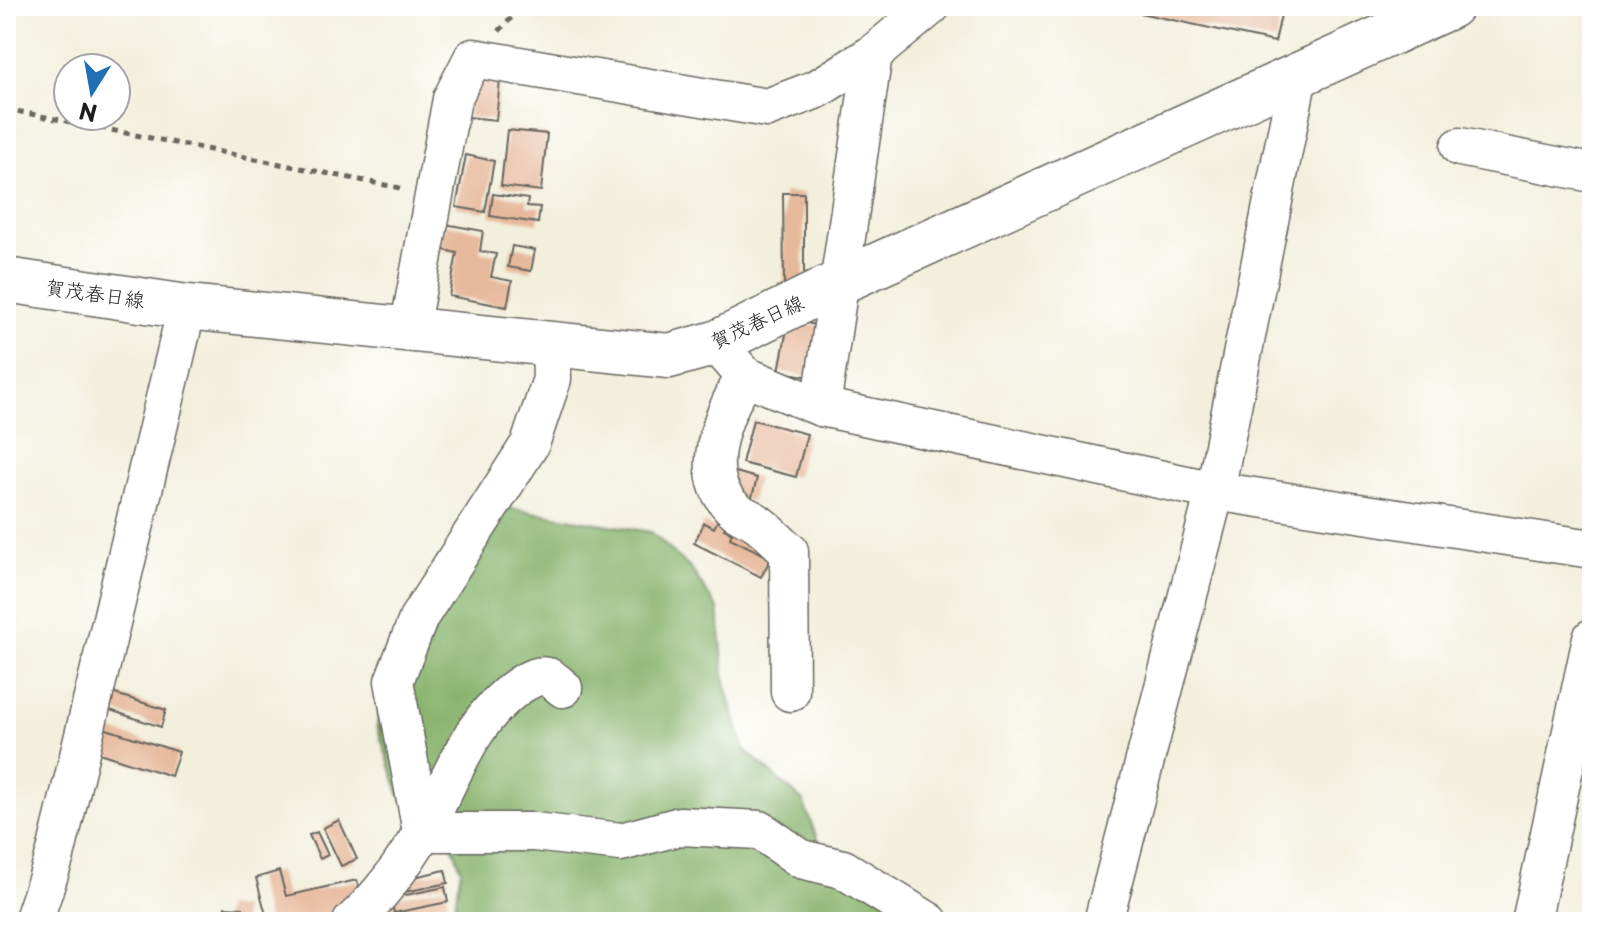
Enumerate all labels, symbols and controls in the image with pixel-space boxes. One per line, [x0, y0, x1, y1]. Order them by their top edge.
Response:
north arrow [52, 52, 132, 132]
text: N [76, 95, 100, 131]
street label: 賀茂春日線 [44, 271, 147, 315]
street label: 賀茂春日線 [705, 286, 808, 356]

